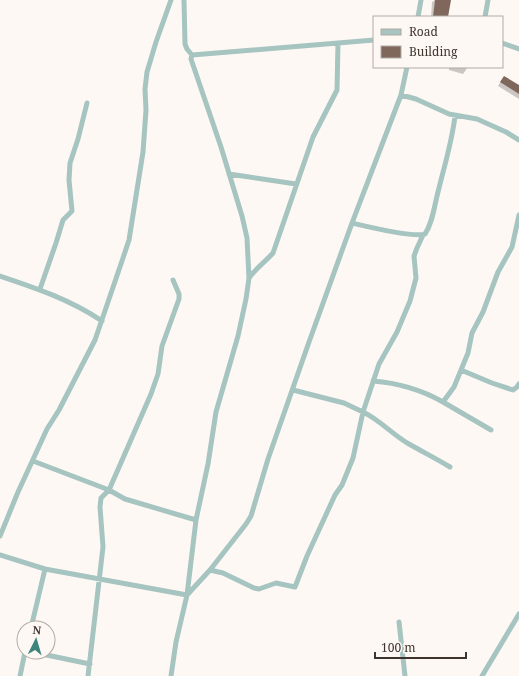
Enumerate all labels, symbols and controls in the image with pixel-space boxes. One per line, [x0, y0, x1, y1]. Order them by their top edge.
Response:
legend [373, 16, 503, 68]
text: Road [409, 23, 439, 40]
text: Building [409, 43, 458, 60]
north arrow [16, 620, 56, 660]
text: N [32, 622, 42, 637]
scale bar [375, 634, 466, 660]
text: 100 m [381, 639, 416, 656]

